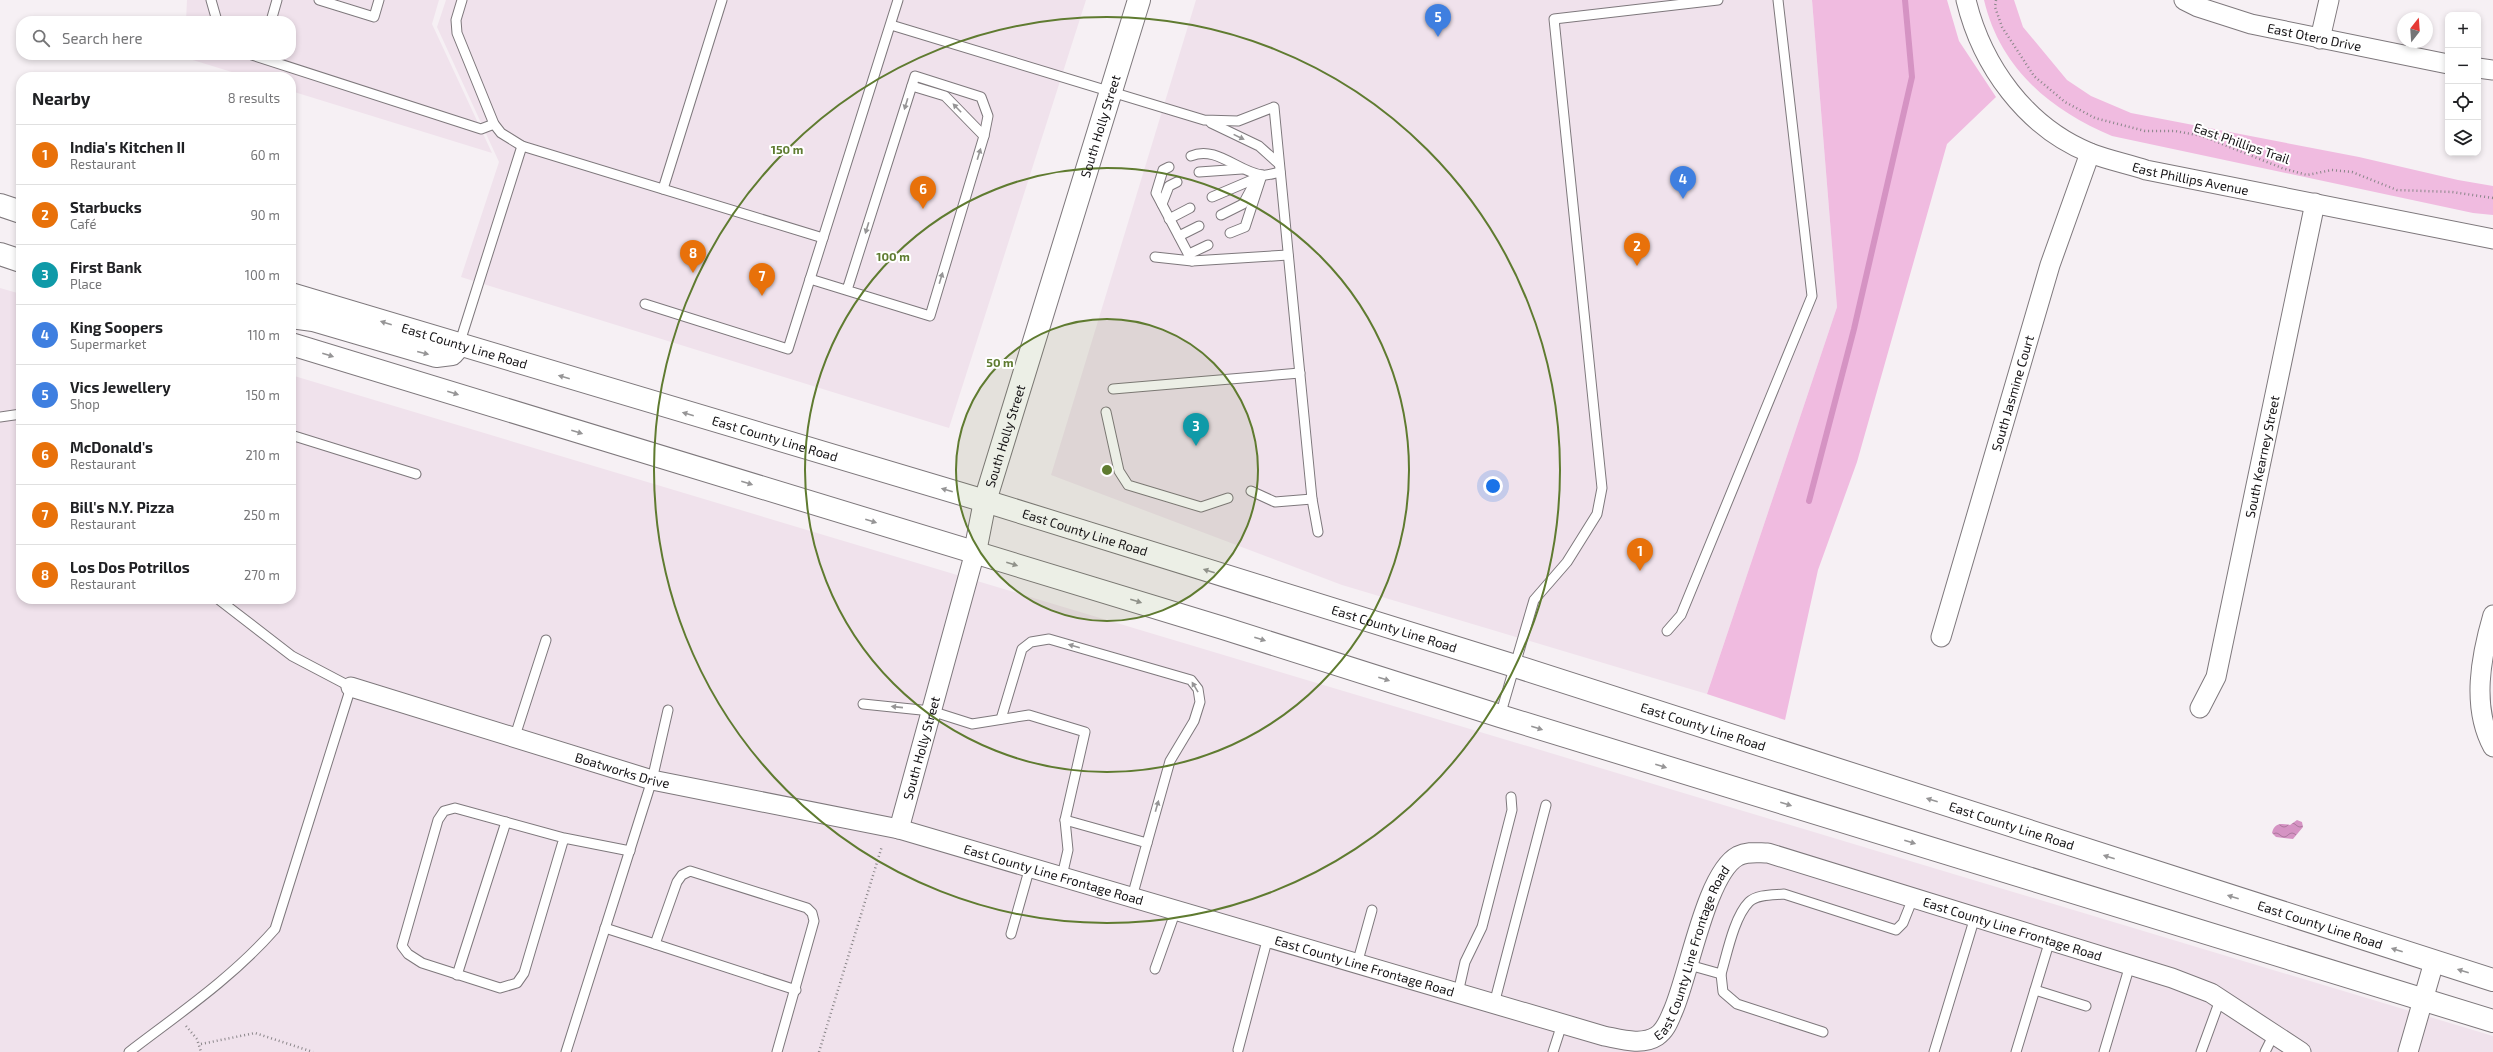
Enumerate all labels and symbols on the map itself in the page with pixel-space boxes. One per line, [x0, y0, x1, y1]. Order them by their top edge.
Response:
pin: 5 [1425, 4, 1451, 37]
north arrow [2397, 12, 2433, 48]
street label: East Otero Drive [2266, 20, 2363, 54]
street label: South Holly Street [1077, 73, 1124, 180]
one-way arrow [903, 98, 909, 110]
one-way arrow [952, 103, 962, 113]
street label: East Phillips Trail [2192, 119, 2292, 167]
one-way arrow [1234, 134, 1245, 140]
text: 150 m [771, 142, 803, 156]
one-way arrow [976, 148, 982, 160]
street label: East Phillips Avenue [2130, 158, 2250, 198]
pin: 4 [1670, 166, 1696, 199]
pin: 6 [910, 176, 936, 209]
one-way arrow [864, 222, 870, 234]
pin: 2 [1624, 233, 1650, 266]
pin: 8 [680, 240, 706, 273]
text: 100 m [876, 249, 910, 263]
pin: 7 [749, 263, 775, 296]
one-way arrow [938, 272, 944, 284]
street label: East County Line Road [400, 319, 529, 372]
one-way arrow [379, 320, 391, 326]
street label: South Jasmine Court [1988, 333, 2037, 453]
one-way arrow [417, 350, 429, 356]
one-way arrow [323, 352, 335, 358]
text: 50 m [986, 355, 1014, 369]
one-way arrow [557, 374, 569, 380]
street label: South Holly Street [982, 383, 1028, 489]
one-way arrow [447, 391, 459, 397]
street label: South Kearney Street [2241, 394, 2283, 519]
one-way arrow [682, 411, 694, 417]
street label: East County Line Road [710, 412, 840, 465]
pin: 3 [1183, 413, 1209, 446]
one-way arrow [571, 429, 583, 435]
centre of rings [1100, 463, 1114, 477]
your location [1483, 476, 1503, 496]
one-way arrow [741, 480, 753, 486]
one-way arrow [941, 487, 953, 493]
street label: East County Line Road [1020, 505, 1150, 559]
one-way arrow [865, 518, 877, 524]
pin: 1 [1627, 538, 1653, 571]
one-way arrow [1006, 561, 1018, 567]
one-way arrow [1202, 568, 1214, 574]
one-way arrow [1131, 598, 1143, 604]
street label: East County Line Road [1330, 601, 1459, 655]
one-way arrow [1254, 637, 1266, 643]
one-way arrow [1068, 643, 1080, 649]
one-way arrow [1378, 676, 1390, 682]
one-way arrow [1192, 681, 1199, 693]
street label: South Holly Street [899, 694, 943, 802]
street label: East County Line Road [1639, 699, 1768, 754]
one-way arrow [891, 704, 903, 711]
one-way arrow [1531, 725, 1543, 731]
street label: Boatworks Drive [573, 749, 671, 791]
one-way arrow [1656, 763, 1668, 769]
one-way arrow [1926, 797, 1938, 803]
street label: East County Line Road [1947, 798, 2076, 853]
one-way arrow [1154, 800, 1160, 812]
one-way arrow [1780, 801, 1792, 807]
one-way arrow [1904, 839, 1916, 845]
street label: East County Line Frontage Road [962, 840, 1145, 908]
one-way arrow [2103, 854, 2115, 860]
street label: East County Line Frontage Road [1650, 862, 1733, 1044]
street label: East County Line Frontage Road [1921, 893, 2104, 964]
one-way arrow [2227, 894, 2239, 900]
street label: East County Line Road [2256, 897, 2385, 952]
street label: East County Line Frontage Road [1273, 932, 1456, 1000]
one-way arrow [2390, 947, 2402, 953]
one-way arrow [2457, 968, 2469, 974]

